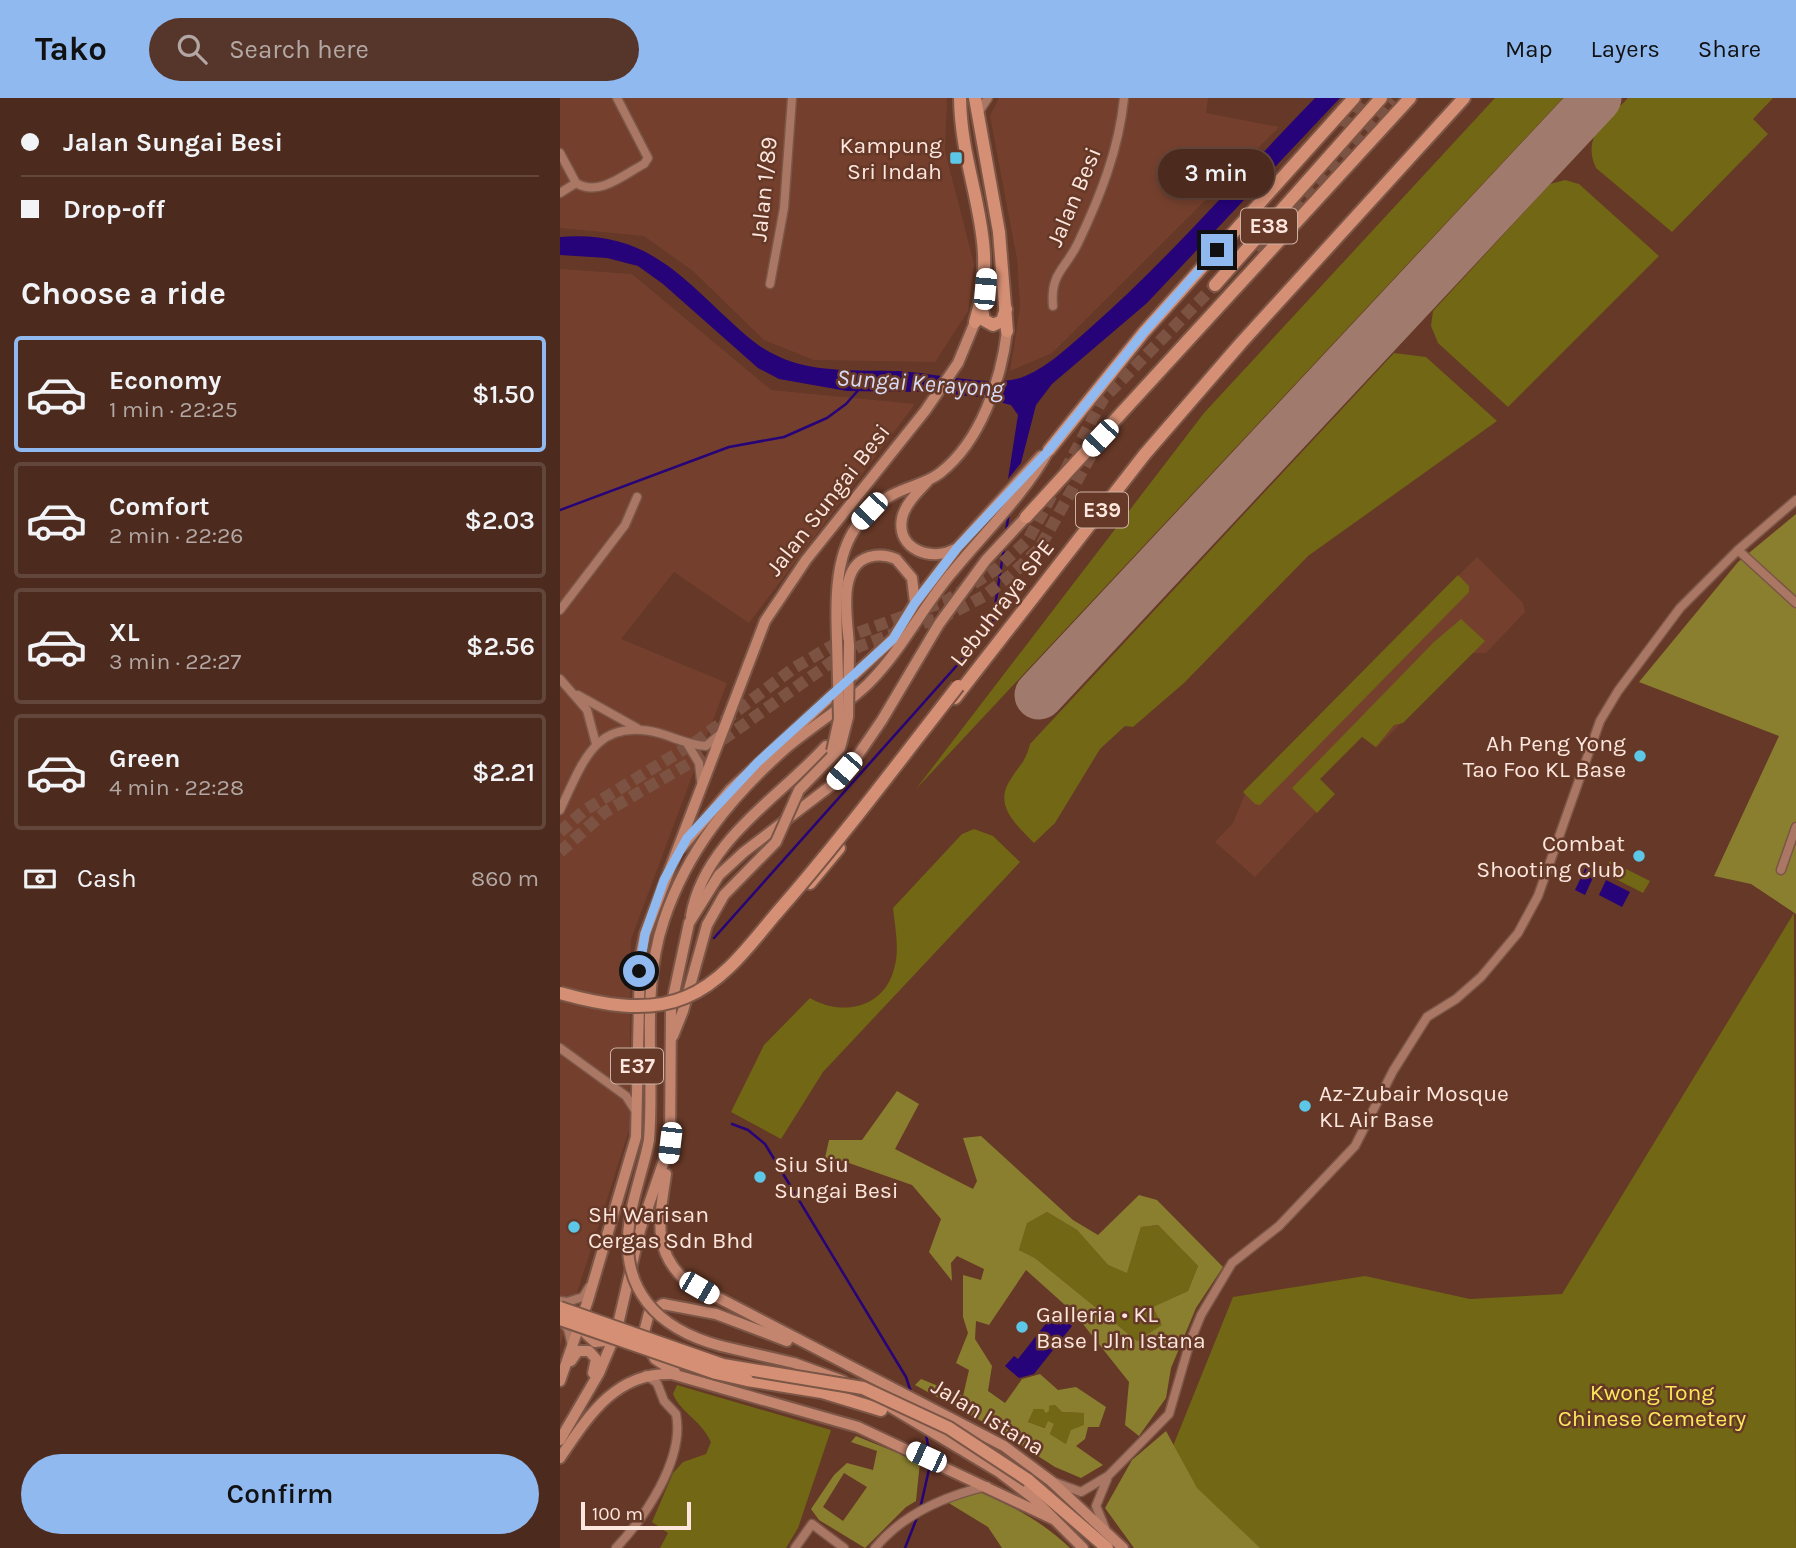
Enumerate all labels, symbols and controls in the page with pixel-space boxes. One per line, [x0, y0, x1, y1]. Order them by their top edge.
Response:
search box [149, 18, 639, 81]
text: Tako [35, 30, 107, 68]
icon: search [173, 30, 211, 68]
text: Search here [229, 34, 369, 65]
text: Map [1505, 35, 1553, 63]
text: Layers [1591, 35, 1660, 63]
text: Share [1698, 35, 1761, 63]
text: Jalan Sungai Besi [63, 127, 283, 158]
place label: Kampung Sri Indah [840, 132, 942, 185]
street label: Jalan 1/89 [745, 135, 783, 243]
street label: Jalan Besi [1041, 143, 1107, 251]
callout: 3 min [1159, 149, 1275, 198]
marker: Kampung Sri Indah [948, 150, 964, 166]
text: 3 min [1184, 160, 1248, 187]
text: Drop-off [63, 194, 165, 225]
road number: E38 [1241, 208, 1297, 244]
route end [1201, 234, 1233, 266]
car [973, 267, 998, 311]
text: Choose a ride [21, 275, 226, 312]
icon: car [25, 363, 88, 426]
water label: Sungai Kerayong [836, 363, 1005, 403]
text: Economy [109, 365, 221, 396]
text: $1.50 [472, 379, 535, 410]
text: 1 min · 22:25 [109, 396, 238, 423]
car [1078, 415, 1123, 461]
street label: Jalan Sungai Besi [760, 419, 896, 581]
car [847, 488, 892, 534]
icon: car [25, 489, 88, 552]
text: Comfort [109, 491, 210, 522]
road number: E39 [1076, 492, 1128, 528]
text: $2.03 [465, 505, 535, 536]
text: 2 min · 22:26 [109, 522, 244, 549]
street label: Lebuhraya SPE [944, 534, 1060, 672]
icon: car [25, 615, 88, 678]
text: XL [109, 617, 140, 648]
text: $2.56 [466, 631, 535, 662]
text: 3 min · 22:27 [109, 648, 241, 675]
place label: Ah Peng Yong Tao Foo KL Base [1463, 730, 1626, 783]
icon: car [25, 741, 88, 804]
text: Green [109, 743, 181, 774]
car [823, 748, 866, 794]
marker: Ah Peng Yong Tao Foo KL Base [1632, 748, 1648, 764]
text: $2.21 [472, 757, 535, 788]
text: 4 min · 22:28 [109, 774, 244, 801]
place label: Combat Shooting Club [1476, 830, 1625, 883]
marker: Combat Shooting Club [1631, 848, 1647, 864]
icon: cash [21, 860, 59, 898]
text: Cash [77, 863, 137, 894]
text: 860 m [471, 865, 539, 892]
route start [623, 955, 655, 987]
road number: E37 [611, 1048, 663, 1084]
place label: Az-Zubair Mosque KL Air Base [1319, 1080, 1509, 1133]
marker: Az-Zubair Mosque KL Air Base [1297, 1098, 1313, 1114]
car [658, 1121, 683, 1165]
place label: Siu Siu Sungai Besi [774, 1151, 899, 1204]
marker: Siu Siu Sungai Besi [752, 1169, 768, 1185]
place label: SH Warisan Cergas Sdn Bhd [588, 1201, 754, 1254]
marker: SH Warisan Cergas Sdn Bhd [566, 1219, 582, 1235]
car [676, 1268, 723, 1308]
place label: Galleria • KL Base | Jln Istana [1036, 1301, 1206, 1354]
marker: Galleria • KL Base | Jln Istana [1014, 1319, 1030, 1335]
street label: Jalan Istana [927, 1373, 1049, 1461]
park label: Kwong Tong Chinese Cemetery [1558, 1379, 1747, 1432]
car [903, 1439, 950, 1475]
button: Confirm [21, 1454, 539, 1534]
scale bar [581, 1499, 691, 1531]
text: 100 m [592, 1503, 643, 1525]

